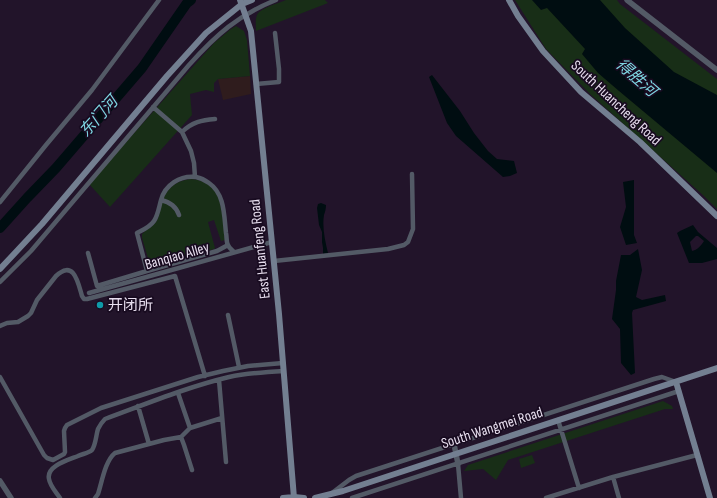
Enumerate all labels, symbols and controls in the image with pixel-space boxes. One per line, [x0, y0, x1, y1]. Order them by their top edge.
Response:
water label: 得胜河 [612, 55, 663, 103]
street label: South Huancheng Road [567, 56, 665, 150]
water label: 东门河 [76, 91, 124, 141]
street label: East Huanfeng Road [245, 198, 275, 300]
street label: Banqiao Alley [143, 238, 212, 274]
place label: 开闭所 [108, 296, 153, 315]
marker: 开闭所 [95, 300, 105, 310]
street label: South Wangmei Road [439, 403, 545, 453]

